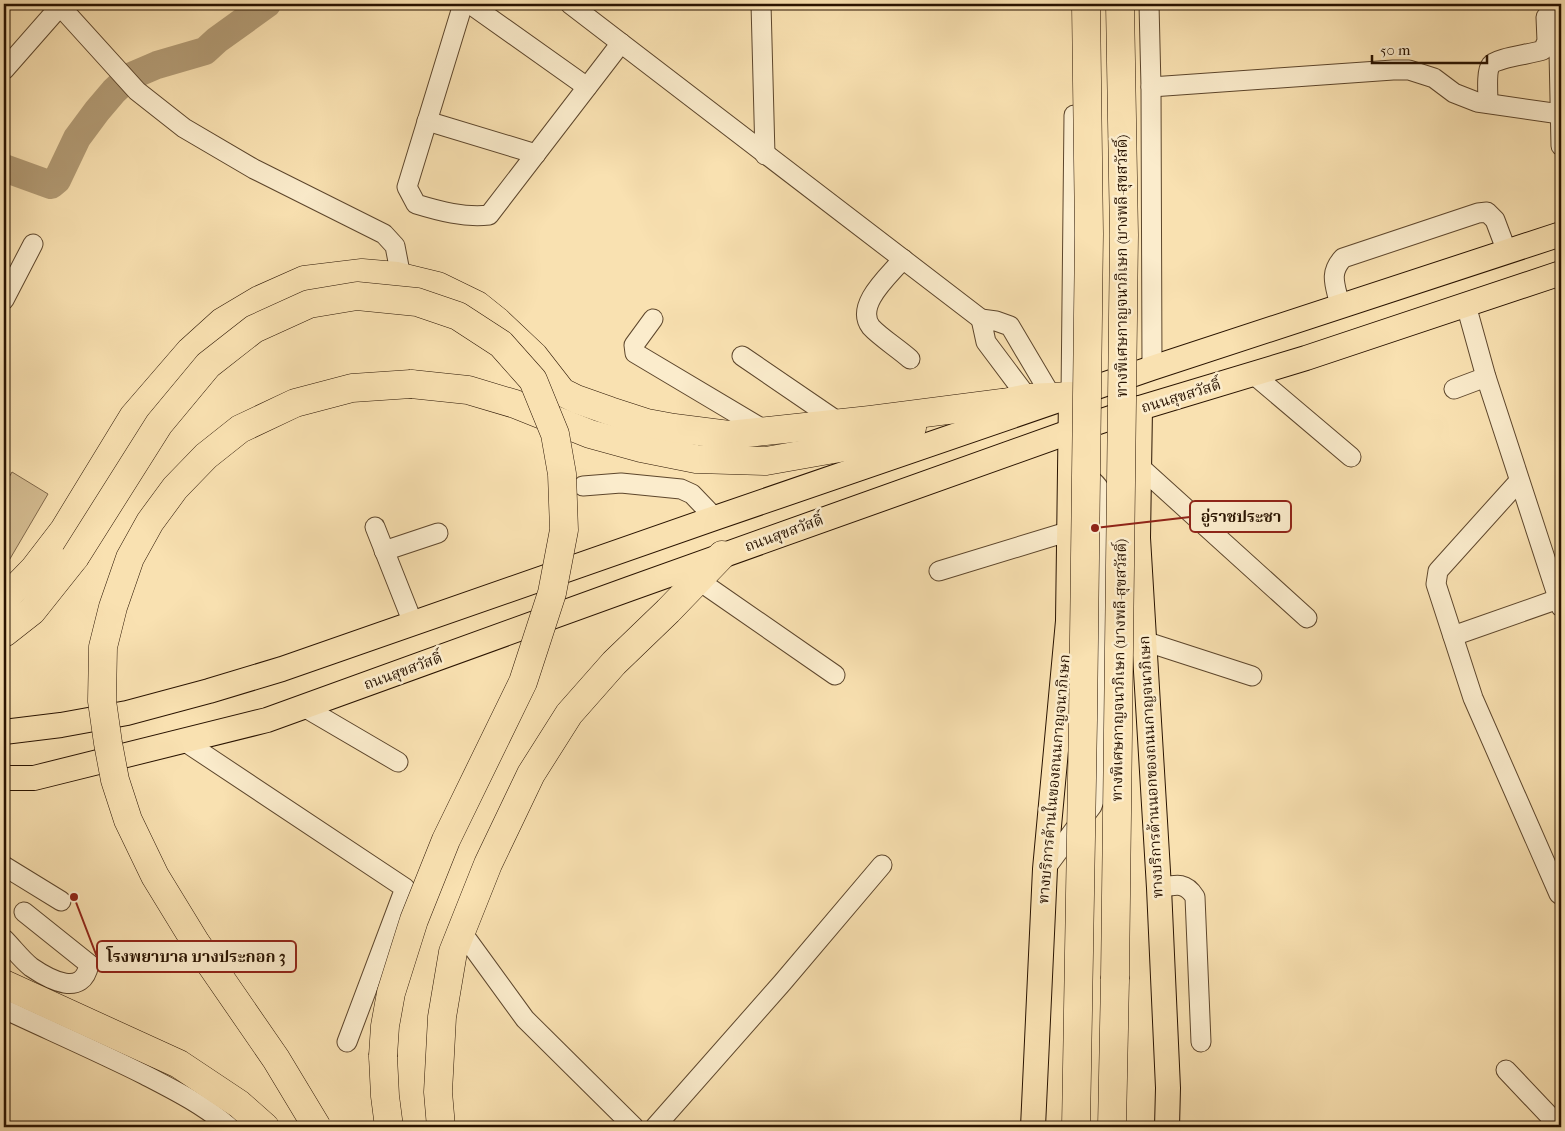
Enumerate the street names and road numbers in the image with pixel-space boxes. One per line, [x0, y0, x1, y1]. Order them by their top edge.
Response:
street label: ทางพิเศษกาญจนาภิเษก (บางพลี-สุขสวัสดิ์) [1111, 135, 1133, 397]
street label: ถนนสุขสวัสดิ์ [1138, 373, 1225, 419]
street label: ถนนสุขสวัสดิ์ [742, 508, 828, 557]
street label: ทางพิเศษกาญจนาภิเษก (บางพลี-สุขสวัสดิ์) [1106, 538, 1132, 802]
street label: ทางบริการด้านนอกของถนนกาญจนาภิเษก [1135, 635, 1167, 899]
street label: ถนนสุขสวัสดิ์ [361, 646, 447, 695]
street label: ทางบริการด้านในของถนนกาญจนาภิเษก [1032, 653, 1074, 905]

